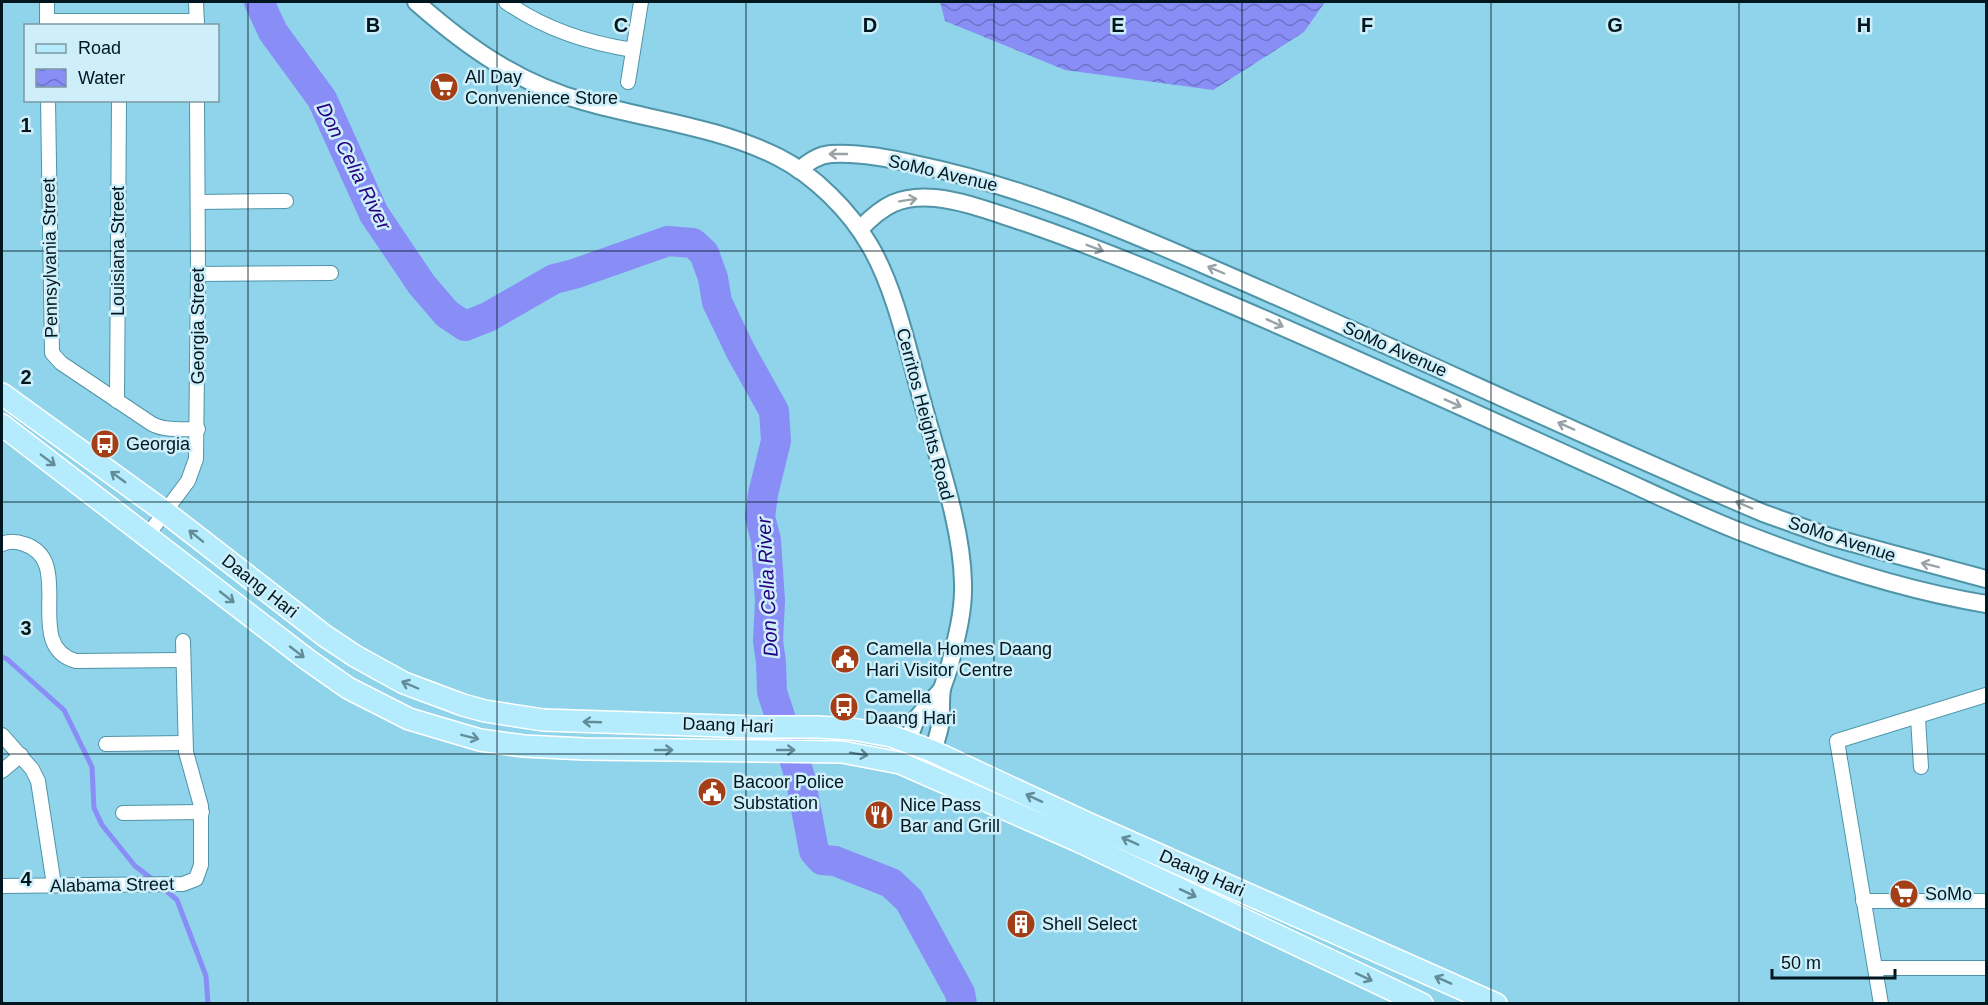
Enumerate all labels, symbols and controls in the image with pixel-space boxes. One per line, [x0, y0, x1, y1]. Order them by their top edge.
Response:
text: B [366, 14, 380, 36]
text: C [614, 14, 628, 36]
text: D [863, 14, 877, 36]
text: E [1111, 14, 1125, 36]
text: F [1361, 14, 1373, 36]
text: G [1607, 14, 1623, 36]
text: H [1857, 14, 1871, 36]
legend [24, 24, 219, 102]
text: Road [78, 38, 121, 58]
place label: All Day Convenience Store [465, 67, 618, 108]
text: Water [78, 68, 125, 88]
supermarket icon: All Day Convenience Store [428, 71, 460, 103]
water label: Don Celia River [312, 99, 396, 235]
text: 1 [20, 114, 32, 136]
one-way arrow [829, 148, 849, 160]
street label: SoMo Avenue [886, 151, 1000, 195]
street label: Pennsylvania Street [39, 178, 61, 338]
street label: Louisiana Street [108, 186, 128, 316]
one-way arrow [898, 194, 918, 205]
one-way arrow [1085, 243, 1104, 254]
one-way arrow [1207, 263, 1225, 275]
street label: Georgia Street [188, 267, 208, 385]
street label: SoMo Avenue [1340, 317, 1450, 381]
one-way arrow [1266, 319, 1284, 330]
street label: Cerritos Heights Road [892, 326, 958, 502]
text: 2 [20, 366, 32, 388]
one-way arrow [1443, 398, 1462, 409]
one-way arrow [1558, 420, 1576, 432]
bus stop icon: Georgia [89, 428, 121, 460]
place label: Georgia [126, 434, 191, 454]
one-way arrow [40, 454, 56, 467]
one-way arrow [111, 471, 127, 484]
one-way arrow [1736, 499, 1754, 510]
street label: SoMo Avenue [1786, 512, 1898, 566]
water label: Don Celia River [752, 515, 782, 658]
one-way arrow [188, 530, 204, 543]
street label: Daang Hari [218, 550, 302, 622]
one-way arrow [1921, 559, 1940, 571]
one-way arrow [219, 591, 235, 604]
text: 3 [20, 617, 32, 639]
place label: Camella Homes Daang Hari Visitor Centre [866, 639, 1052, 680]
public building icon: Camella Homes Daang Hari Visitor Centre [829, 643, 861, 675]
one-way arrow [289, 645, 305, 658]
one-way arrow [401, 679, 419, 691]
place label: Camella Daang Hari [865, 687, 956, 728]
bus stop icon: Camella Daang Hari [828, 691, 860, 723]
street label: Daang Hari [682, 713, 774, 737]
one-way arrow [582, 717, 602, 728]
one-way arrow [460, 732, 479, 744]
one-way arrow [654, 744, 674, 756]
one-way arrow [776, 744, 796, 756]
one-way arrow [849, 749, 868, 760]
place label: Bacoor Police Substation [733, 772, 844, 813]
public building icon: Bacoor Police Substation [696, 776, 728, 808]
one-way arrow [1026, 792, 1044, 804]
place label: Nice Pass Bar and Grill [900, 795, 1000, 836]
restaurant icon: Nice Pass Bar and Grill [863, 799, 895, 831]
one-way arrow [1121, 835, 1140, 846]
street label: Daang Hari [1156, 845, 1248, 901]
text: 4 [20, 868, 32, 890]
street label: Alabama Street [50, 874, 174, 896]
supermarket icon: SoMo [1888, 878, 1920, 910]
place label: SoMo [1925, 884, 1972, 904]
one-way arrow [1178, 888, 1196, 900]
building icon: Shell Select [1005, 908, 1037, 940]
place label: Shell Select [1042, 914, 1137, 934]
scale bar [1772, 942, 1895, 980]
text: 50 m [1781, 953, 1821, 973]
one-way arrow [1355, 971, 1373, 983]
one-way arrow [1434, 973, 1452, 985]

